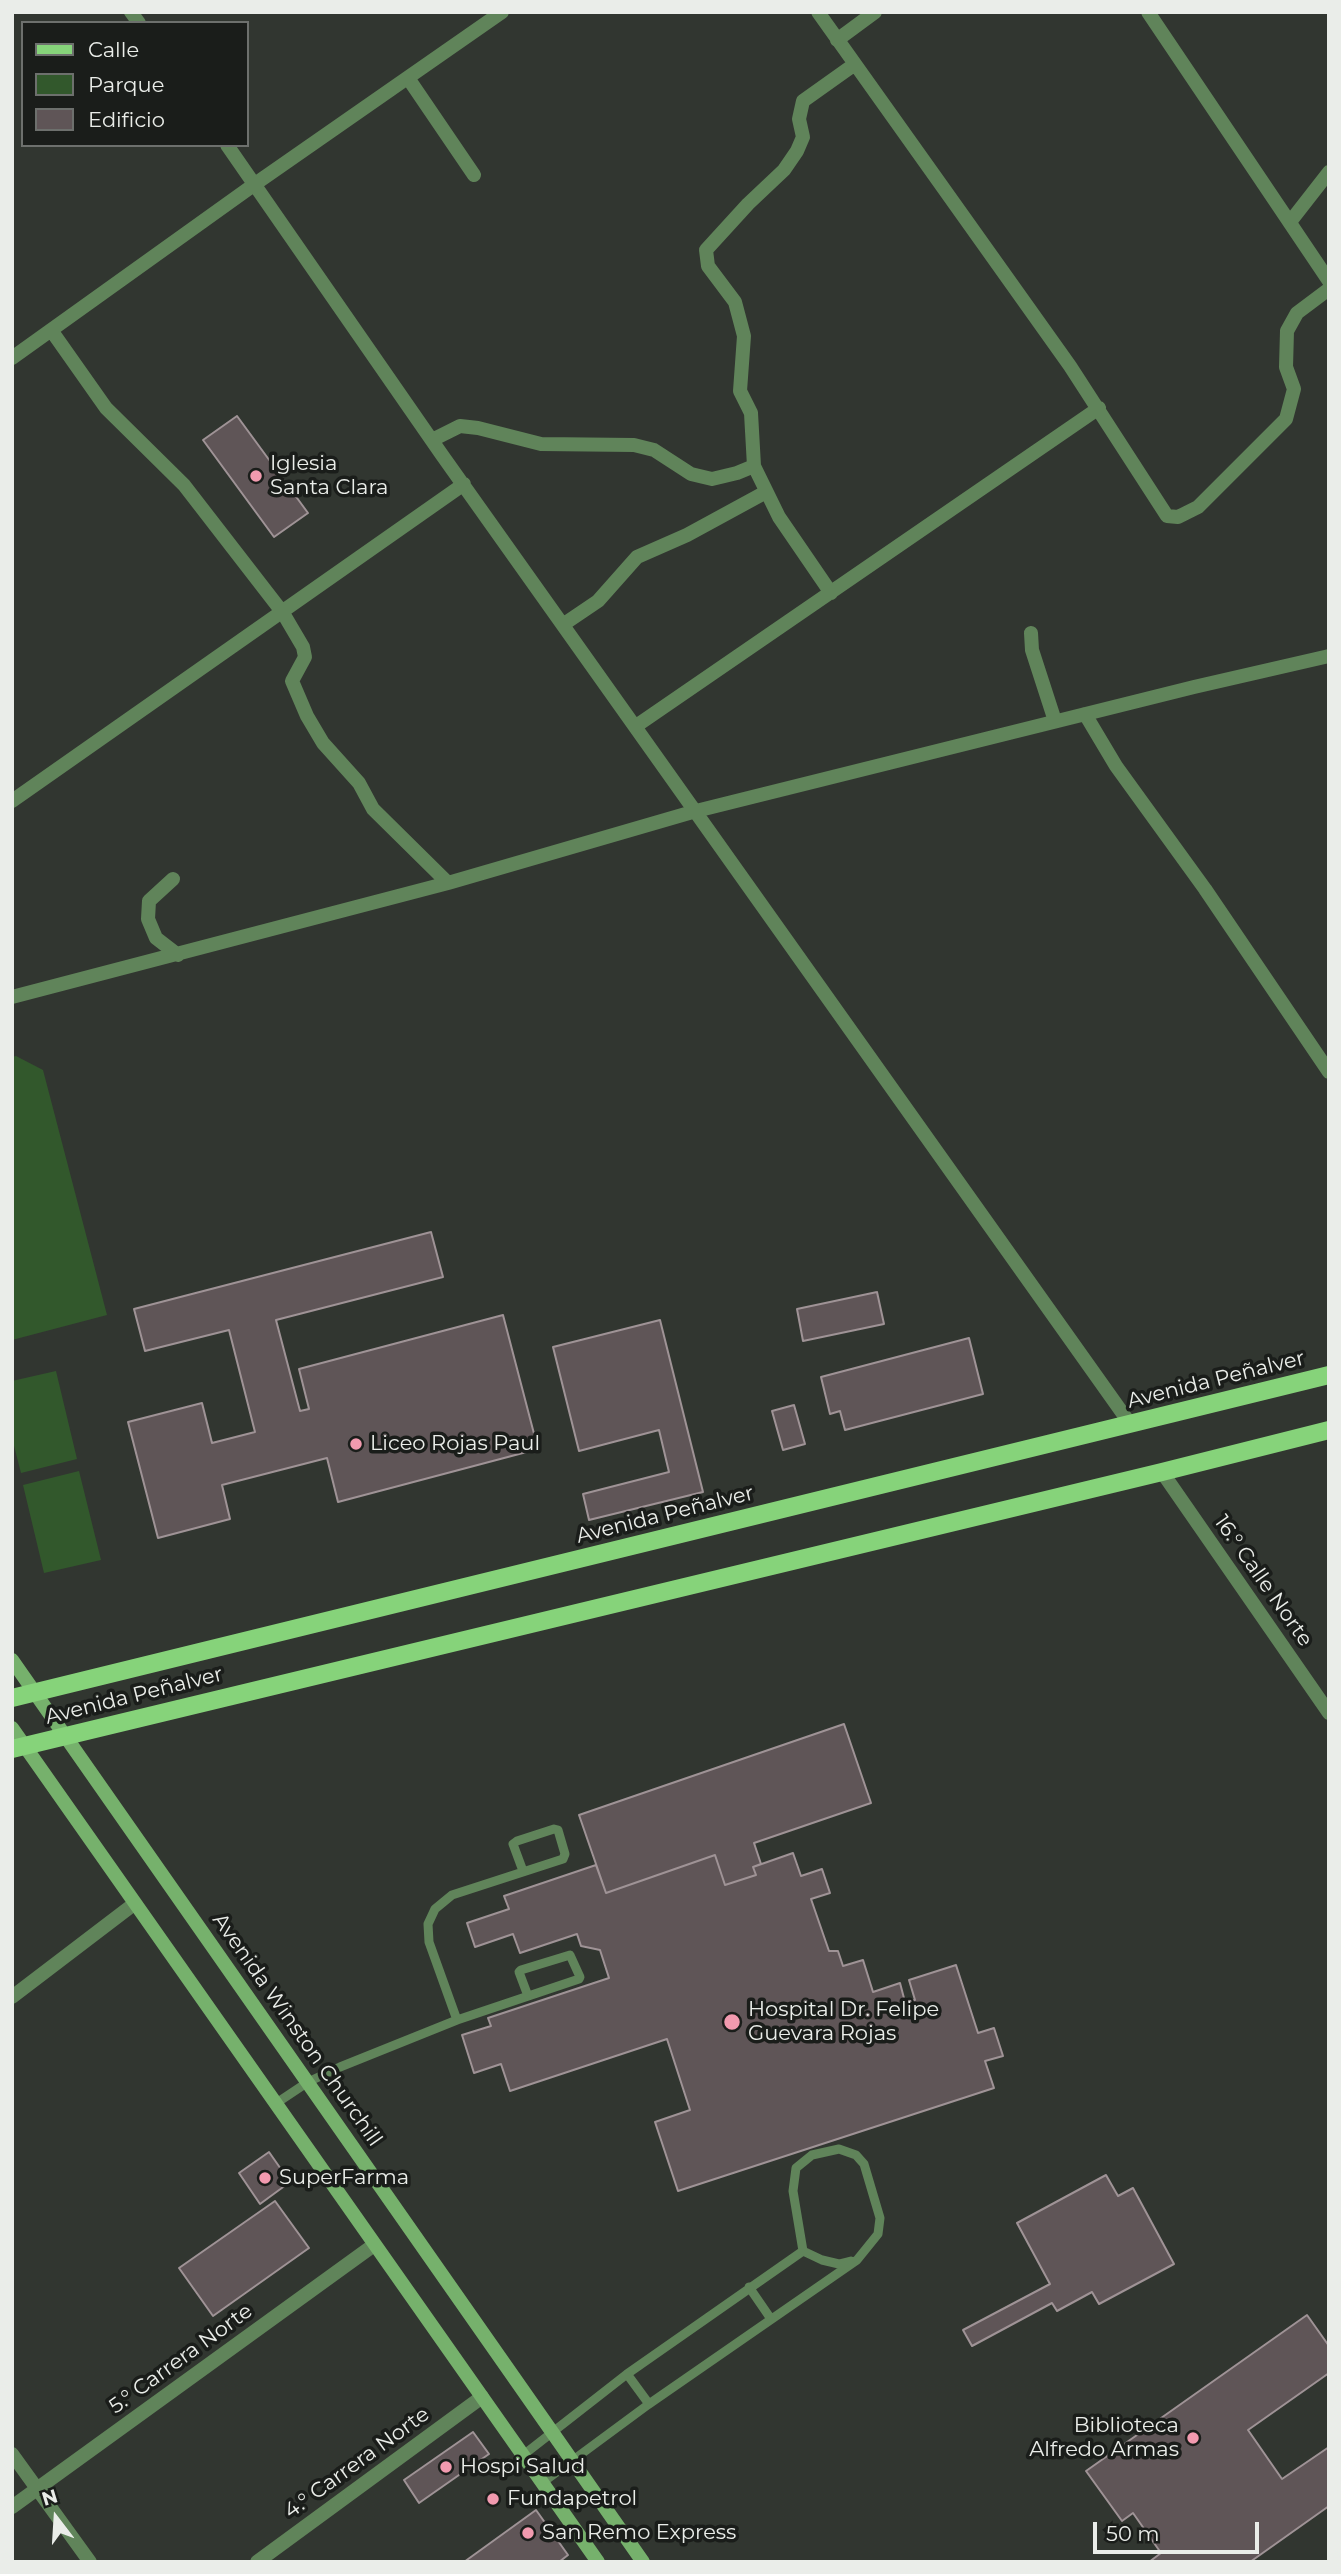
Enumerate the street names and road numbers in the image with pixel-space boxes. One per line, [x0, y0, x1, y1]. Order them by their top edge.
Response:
street label: Avenida Peñalver [1125, 1346, 1307, 1414]
street label: Avenida Peñalver [574, 1481, 756, 1549]
street label: 16.° Calle Norte [1208, 1511, 1318, 1651]
street label: Avenida Peñalver [43, 1662, 225, 1730]
street label: Avenida Winston Churchill [207, 1909, 387, 2151]
street label: 5.° Carrera Norte [105, 2299, 257, 2419]
street label: 4.° Carrera Norte [280, 2402, 434, 2524]

